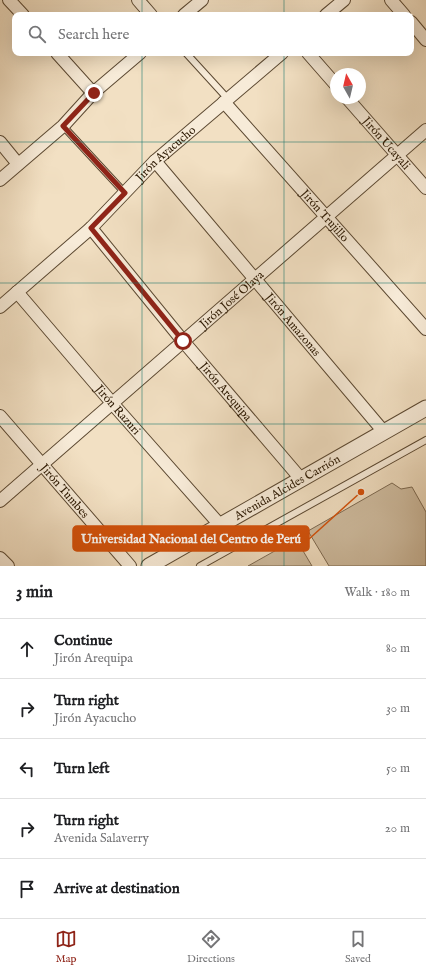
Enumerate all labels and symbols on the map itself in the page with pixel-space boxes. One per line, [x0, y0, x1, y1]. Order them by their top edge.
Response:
north arrow [330, 68, 366, 104]
route end [85, 84, 103, 102]
street label: Jirón Ucayali [357, 112, 413, 173]
street label: Jirón Ayacucho [131, 122, 199, 187]
street label: Jirón Trujillo [295, 185, 352, 246]
street label: Jirón José Olaya [195, 267, 268, 334]
street label: Jirón Amazonas [260, 289, 324, 360]
route start [174, 332, 192, 350]
street label: Jirón Arequipa [194, 358, 256, 425]
street label: Jirón Razuri [90, 380, 144, 438]
street label: Avenida Alcides Carrión [231, 451, 343, 524]
street label: Jirón Tumbes [35, 459, 92, 521]
callout: Universidad Nacional del Centro de Perú [73, 526, 309, 551]
text: Universidad Nacional del Centro de Perú [80, 531, 301, 548]

